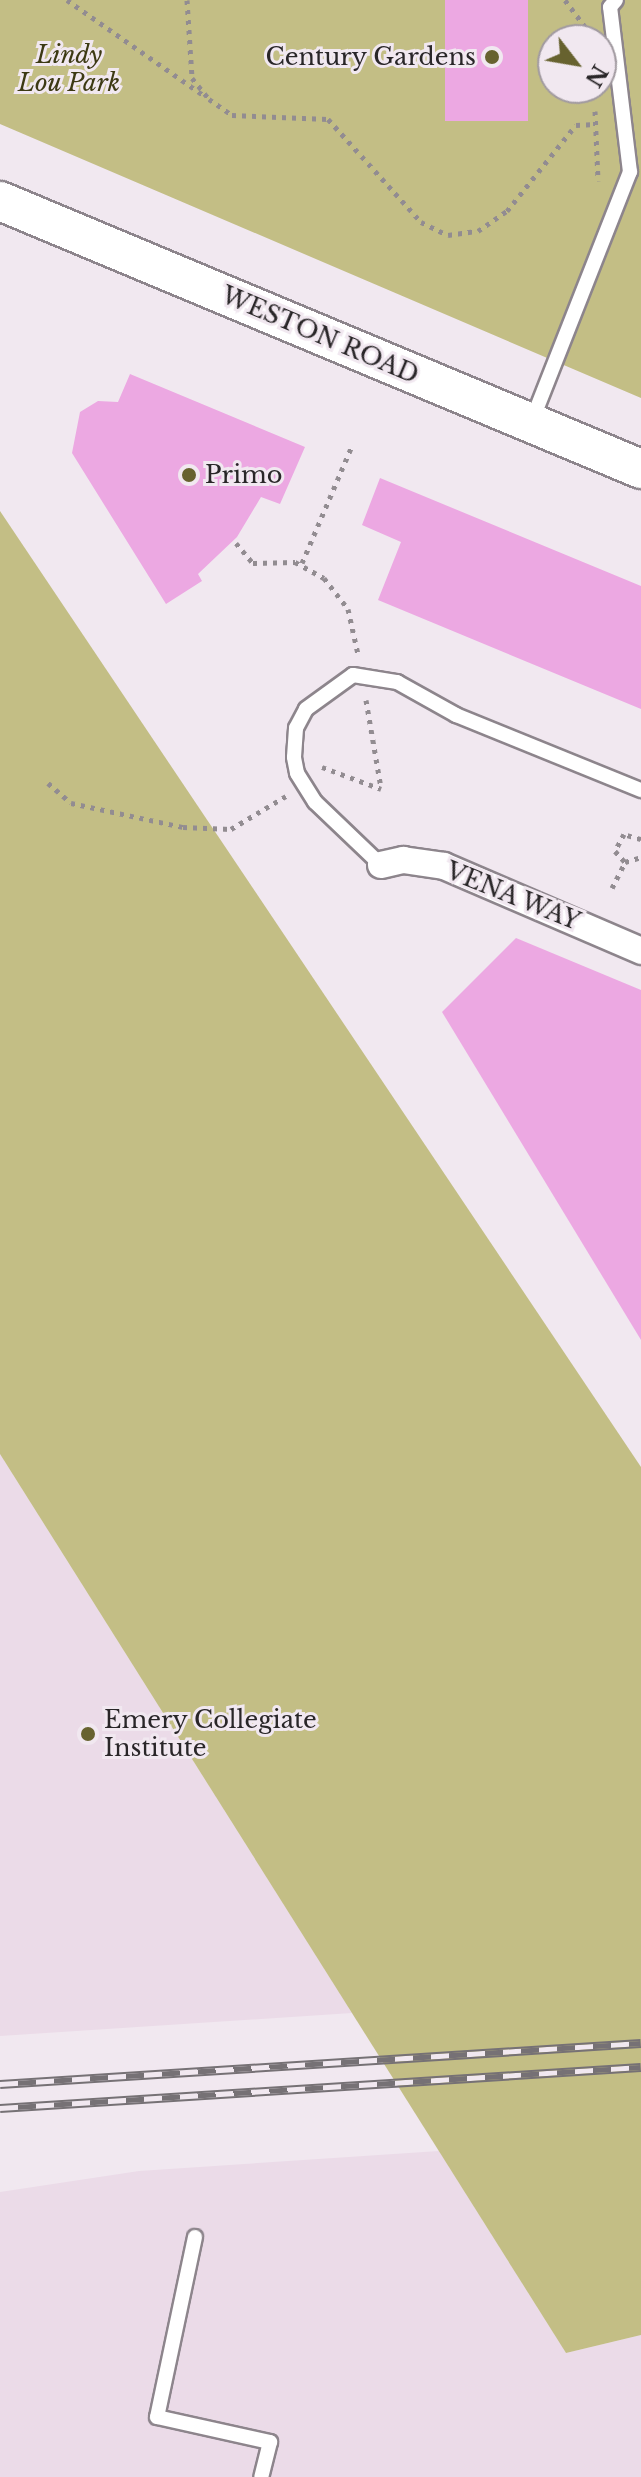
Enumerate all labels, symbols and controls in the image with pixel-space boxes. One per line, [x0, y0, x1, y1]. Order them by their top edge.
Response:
north arrow [537, 24, 617, 104]
park label: Lindy Lou Park [18, 41, 120, 97]
place label: Century Gardens [265, 43, 476, 71]
marker: Century Gardens [483, 48, 501, 66]
text: N [579, 60, 613, 91]
street label: WESTON ROAD [217, 280, 423, 390]
place label: Primo [205, 461, 283, 489]
marker: Primo [180, 466, 198, 484]
street label: VENA WAY [441, 856, 585, 936]
place label: Emery Collegiate Institute [104, 1706, 318, 1762]
marker: Emery Collegiate Institute [79, 1725, 97, 1743]

